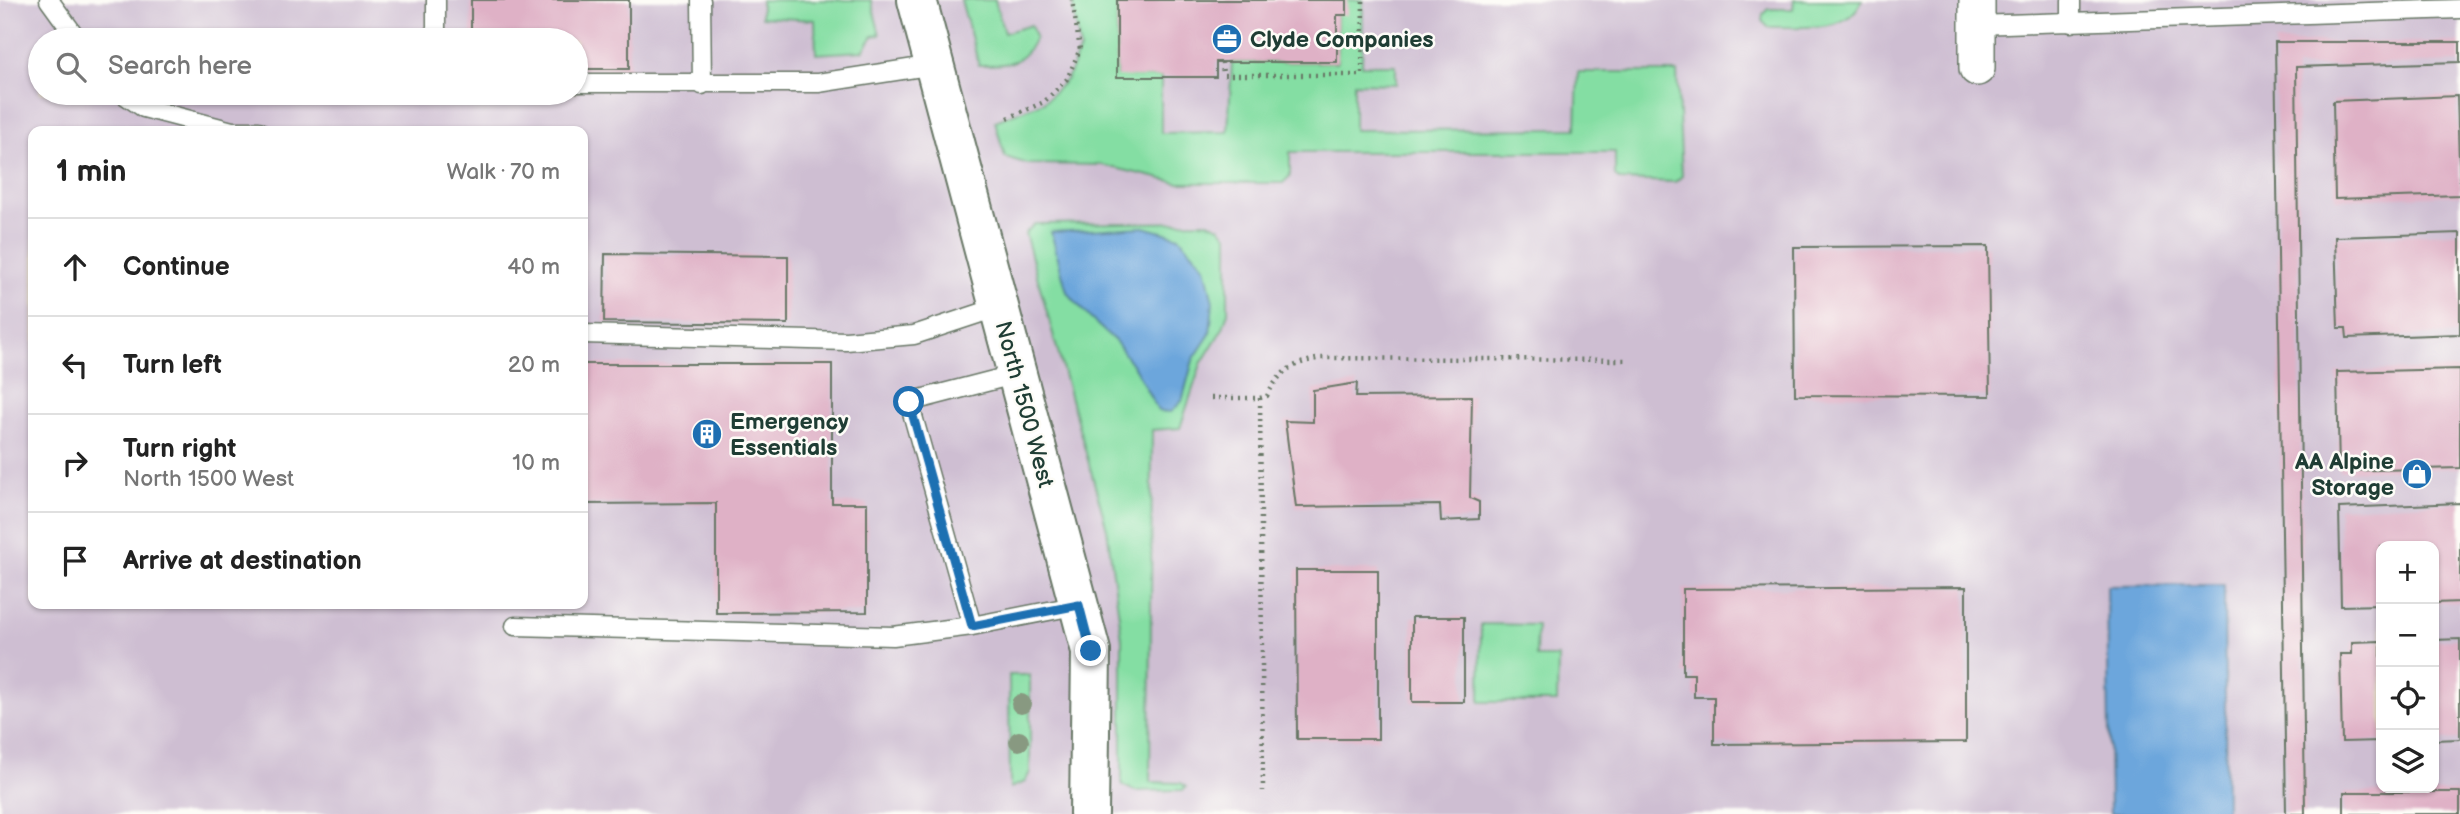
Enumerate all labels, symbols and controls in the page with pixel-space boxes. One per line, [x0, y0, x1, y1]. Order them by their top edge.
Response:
office icon: Clyde Companies [1210, 22, 1244, 56]
place label: Clyde Companies [1250, 26, 1434, 54]
search box [28, 28, 588, 105]
icon: search [52, 48, 90, 86]
text: Search here [108, 51, 252, 82]
text: 1 min [56, 154, 126, 190]
text: Walk · 70 m [446, 158, 560, 186]
icon: ahead [56, 248, 94, 286]
text: Continue [123, 252, 230, 283]
text: 40 m [507, 253, 560, 281]
street label: North 1500 West [988, 318, 1060, 491]
icon: left [56, 346, 94, 384]
text: Turn left [123, 350, 222, 381]
text: 20 m [508, 351, 560, 379]
route start [893, 386, 924, 417]
place label: Emergency Essentials [730, 408, 849, 462]
building icon: Emergency Essentials [690, 417, 724, 451]
text: Turn right [123, 434, 236, 465]
icon: right [56, 444, 94, 482]
place label: AA Alpine Storage [2294, 448, 2394, 502]
text: 10 m [512, 449, 560, 477]
shop icon: AA Alpine Storage [2400, 457, 2434, 491]
text: North 1500 West [123, 465, 294, 493]
map controls [2376, 541, 2439, 793]
button: + [2376, 541, 2439, 604]
icon: arrive [56, 542, 94, 580]
text: Arrive at destination [123, 546, 362, 577]
button: − [2376, 604, 2439, 667]
route end [1075, 635, 1106, 666]
button: locate [2376, 667, 2439, 730]
button: layers [2376, 730, 2439, 793]

